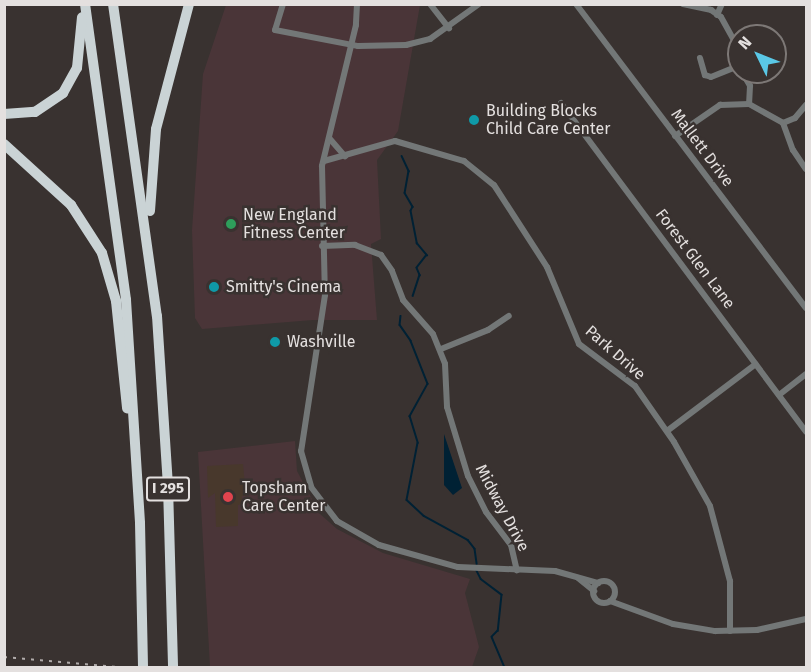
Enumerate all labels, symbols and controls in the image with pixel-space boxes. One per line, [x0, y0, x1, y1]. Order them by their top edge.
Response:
north arrow [727, 24, 787, 84]
text: N [734, 32, 755, 53]
place label: Building Blocks Child Care Center [486, 101, 610, 139]
street label: Mallett Drive [667, 105, 737, 191]
marker: Building Blocks Child Care Center [467, 113, 481, 127]
place label: New England Fitness Center [243, 205, 345, 243]
street label: Forest Glen Lane [651, 205, 739, 313]
marker: New England Fitness Center [224, 217, 238, 231]
place label: Smitty's Cinema [226, 277, 341, 297]
marker: Smitty's Cinema [207, 280, 221, 294]
street label: Park Drive [581, 322, 649, 384]
place label: Washville [287, 332, 355, 352]
marker: Washville [268, 335, 282, 349]
street label: Midway Drive [471, 461, 533, 555]
road number: I 295 [146, 477, 190, 501]
place label: Topsham Care Center [242, 478, 325, 516]
marker: Topsham Care Center [219, 488, 237, 506]

